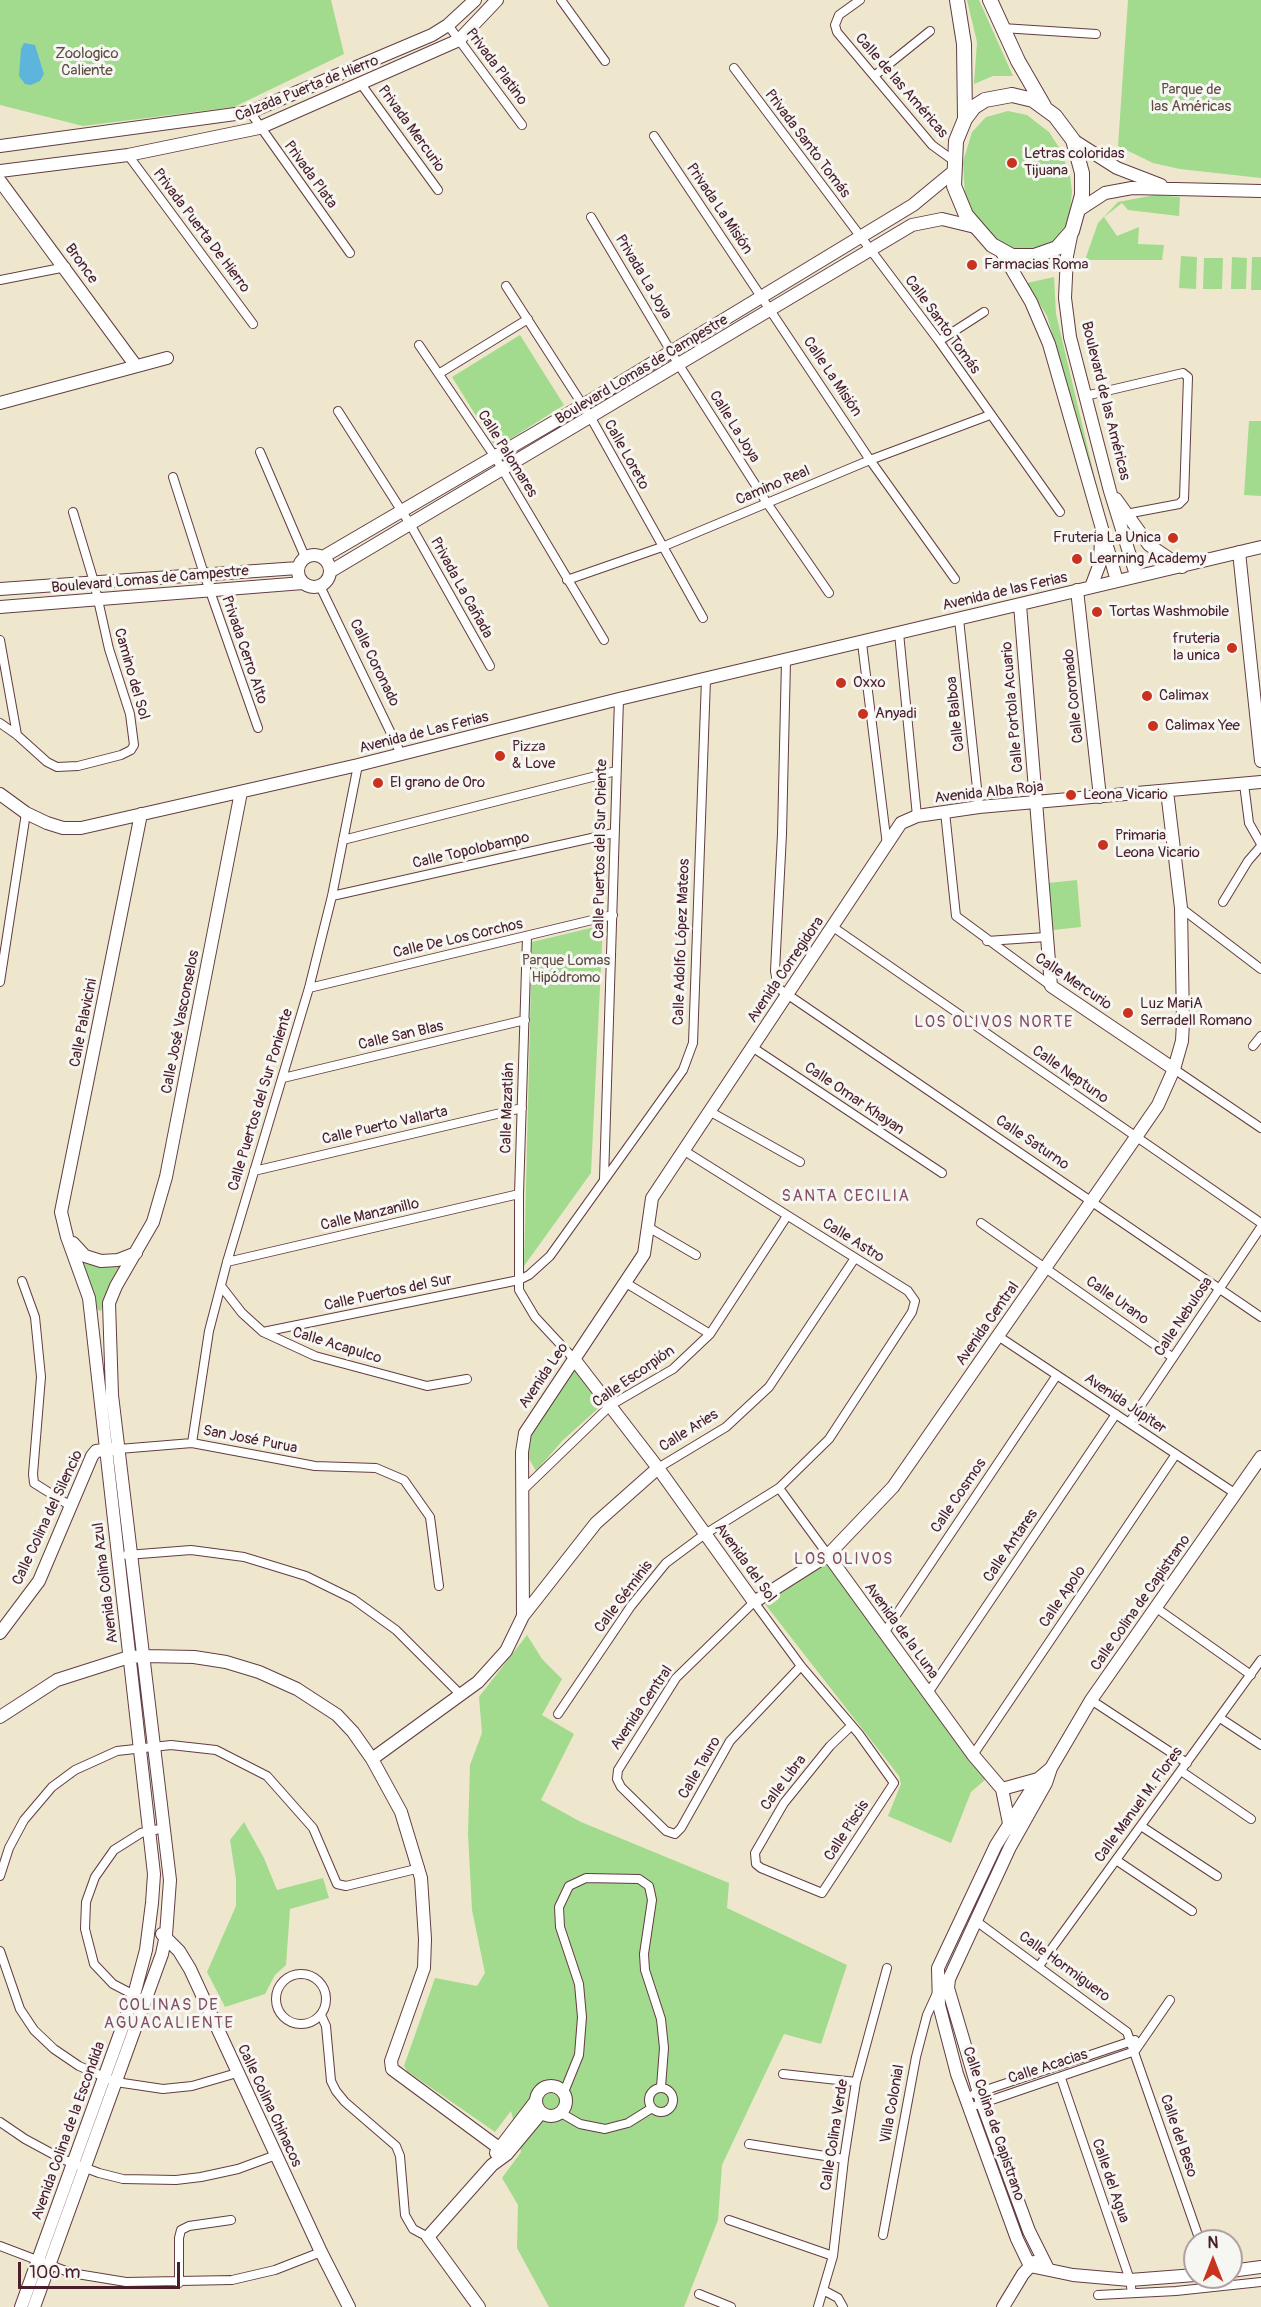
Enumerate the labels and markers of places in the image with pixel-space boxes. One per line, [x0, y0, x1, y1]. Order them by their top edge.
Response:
place label: Letras coloridas Tijuana [1024, 145, 1125, 180]
marker: Letras coloridas Tijuana [1005, 156, 1019, 170]
place label: Farmacias Roma [984, 256, 1089, 274]
marker: Farmacias Roma [965, 258, 979, 272]
place label: Fruteria La Unica [1053, 529, 1161, 547]
marker: Fruteria La Unica [1166, 531, 1180, 545]
place label: Learning Academy [1089, 550, 1206, 568]
marker: Learning Academy [1070, 552, 1084, 566]
place label: Tortas Washmobile [1109, 603, 1229, 621]
marker: Tortas Washmobile [1090, 605, 1104, 619]
place label: fruteria la unica [1173, 630, 1220, 665]
marker: fruteria la unica [1225, 641, 1239, 655]
place label: Oxxo [853, 674, 886, 692]
marker: Oxxo [834, 676, 848, 690]
place label: Calimax [1159, 687, 1209, 705]
marker: Calimax [1140, 689, 1154, 703]
place label: Anyadi [875, 705, 916, 723]
marker: Anyadi [856, 707, 870, 721]
place label: Calimax Yee [1165, 717, 1240, 735]
marker: Calimax Yee [1146, 719, 1160, 733]
place label: Pizza & Love [512, 738, 555, 773]
marker: Pizza & Love [493, 749, 507, 763]
place label: El grano de Oro [390, 774, 485, 792]
marker: El grano de Oro [371, 776, 385, 790]
place label: Leona Vicario [1083, 786, 1168, 804]
marker: Leona Vicario [1064, 788, 1078, 802]
place label: Primaria Leona Vicario [1115, 827, 1200, 862]
marker: Primaria Leona Vicario [1096, 838, 1110, 852]
place label: Luz MariA Serradell Romano [1140, 995, 1252, 1030]
marker: Luz MariA Serradell Romano [1121, 1006, 1135, 1020]

